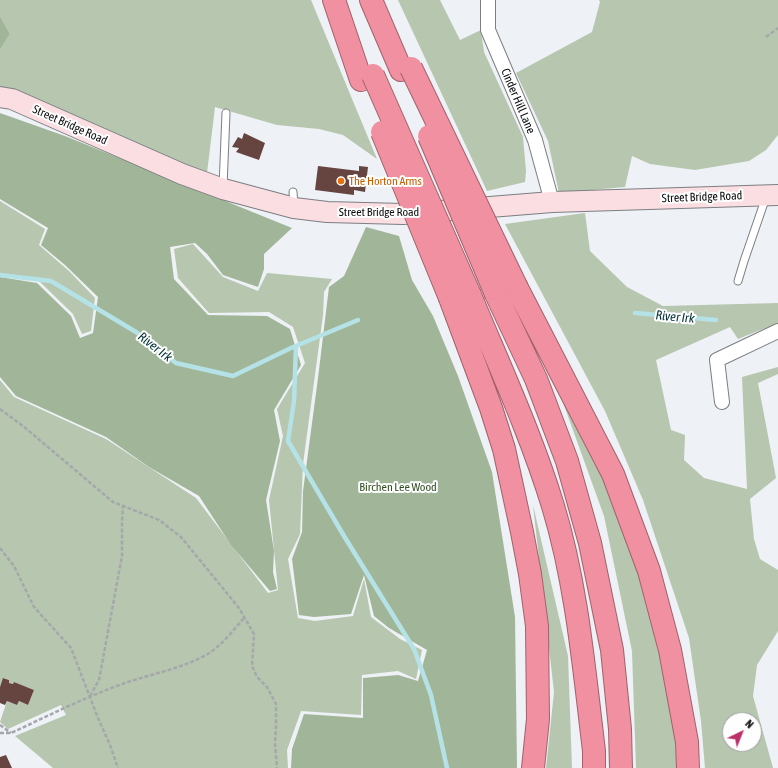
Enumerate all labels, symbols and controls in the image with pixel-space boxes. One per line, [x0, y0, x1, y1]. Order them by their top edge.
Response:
street label: Cinder Hill Lane [498, 66, 538, 136]
street label: Street Bridge Road [30, 102, 110, 148]
place label: The Horton Arms [349, 174, 422, 188]
marker: The Horton Arms [336, 176, 346, 186]
street label: Street Bridge Road [661, 188, 743, 206]
street label: Street Bridge Road [339, 205, 419, 219]
water label: River Irk [655, 308, 695, 326]
water label: River Irk [135, 329, 175, 365]
park label: Birchen Lee Wood [359, 480, 437, 494]
north arrow [722, 712, 762, 752]
text: N [743, 717, 756, 731]

